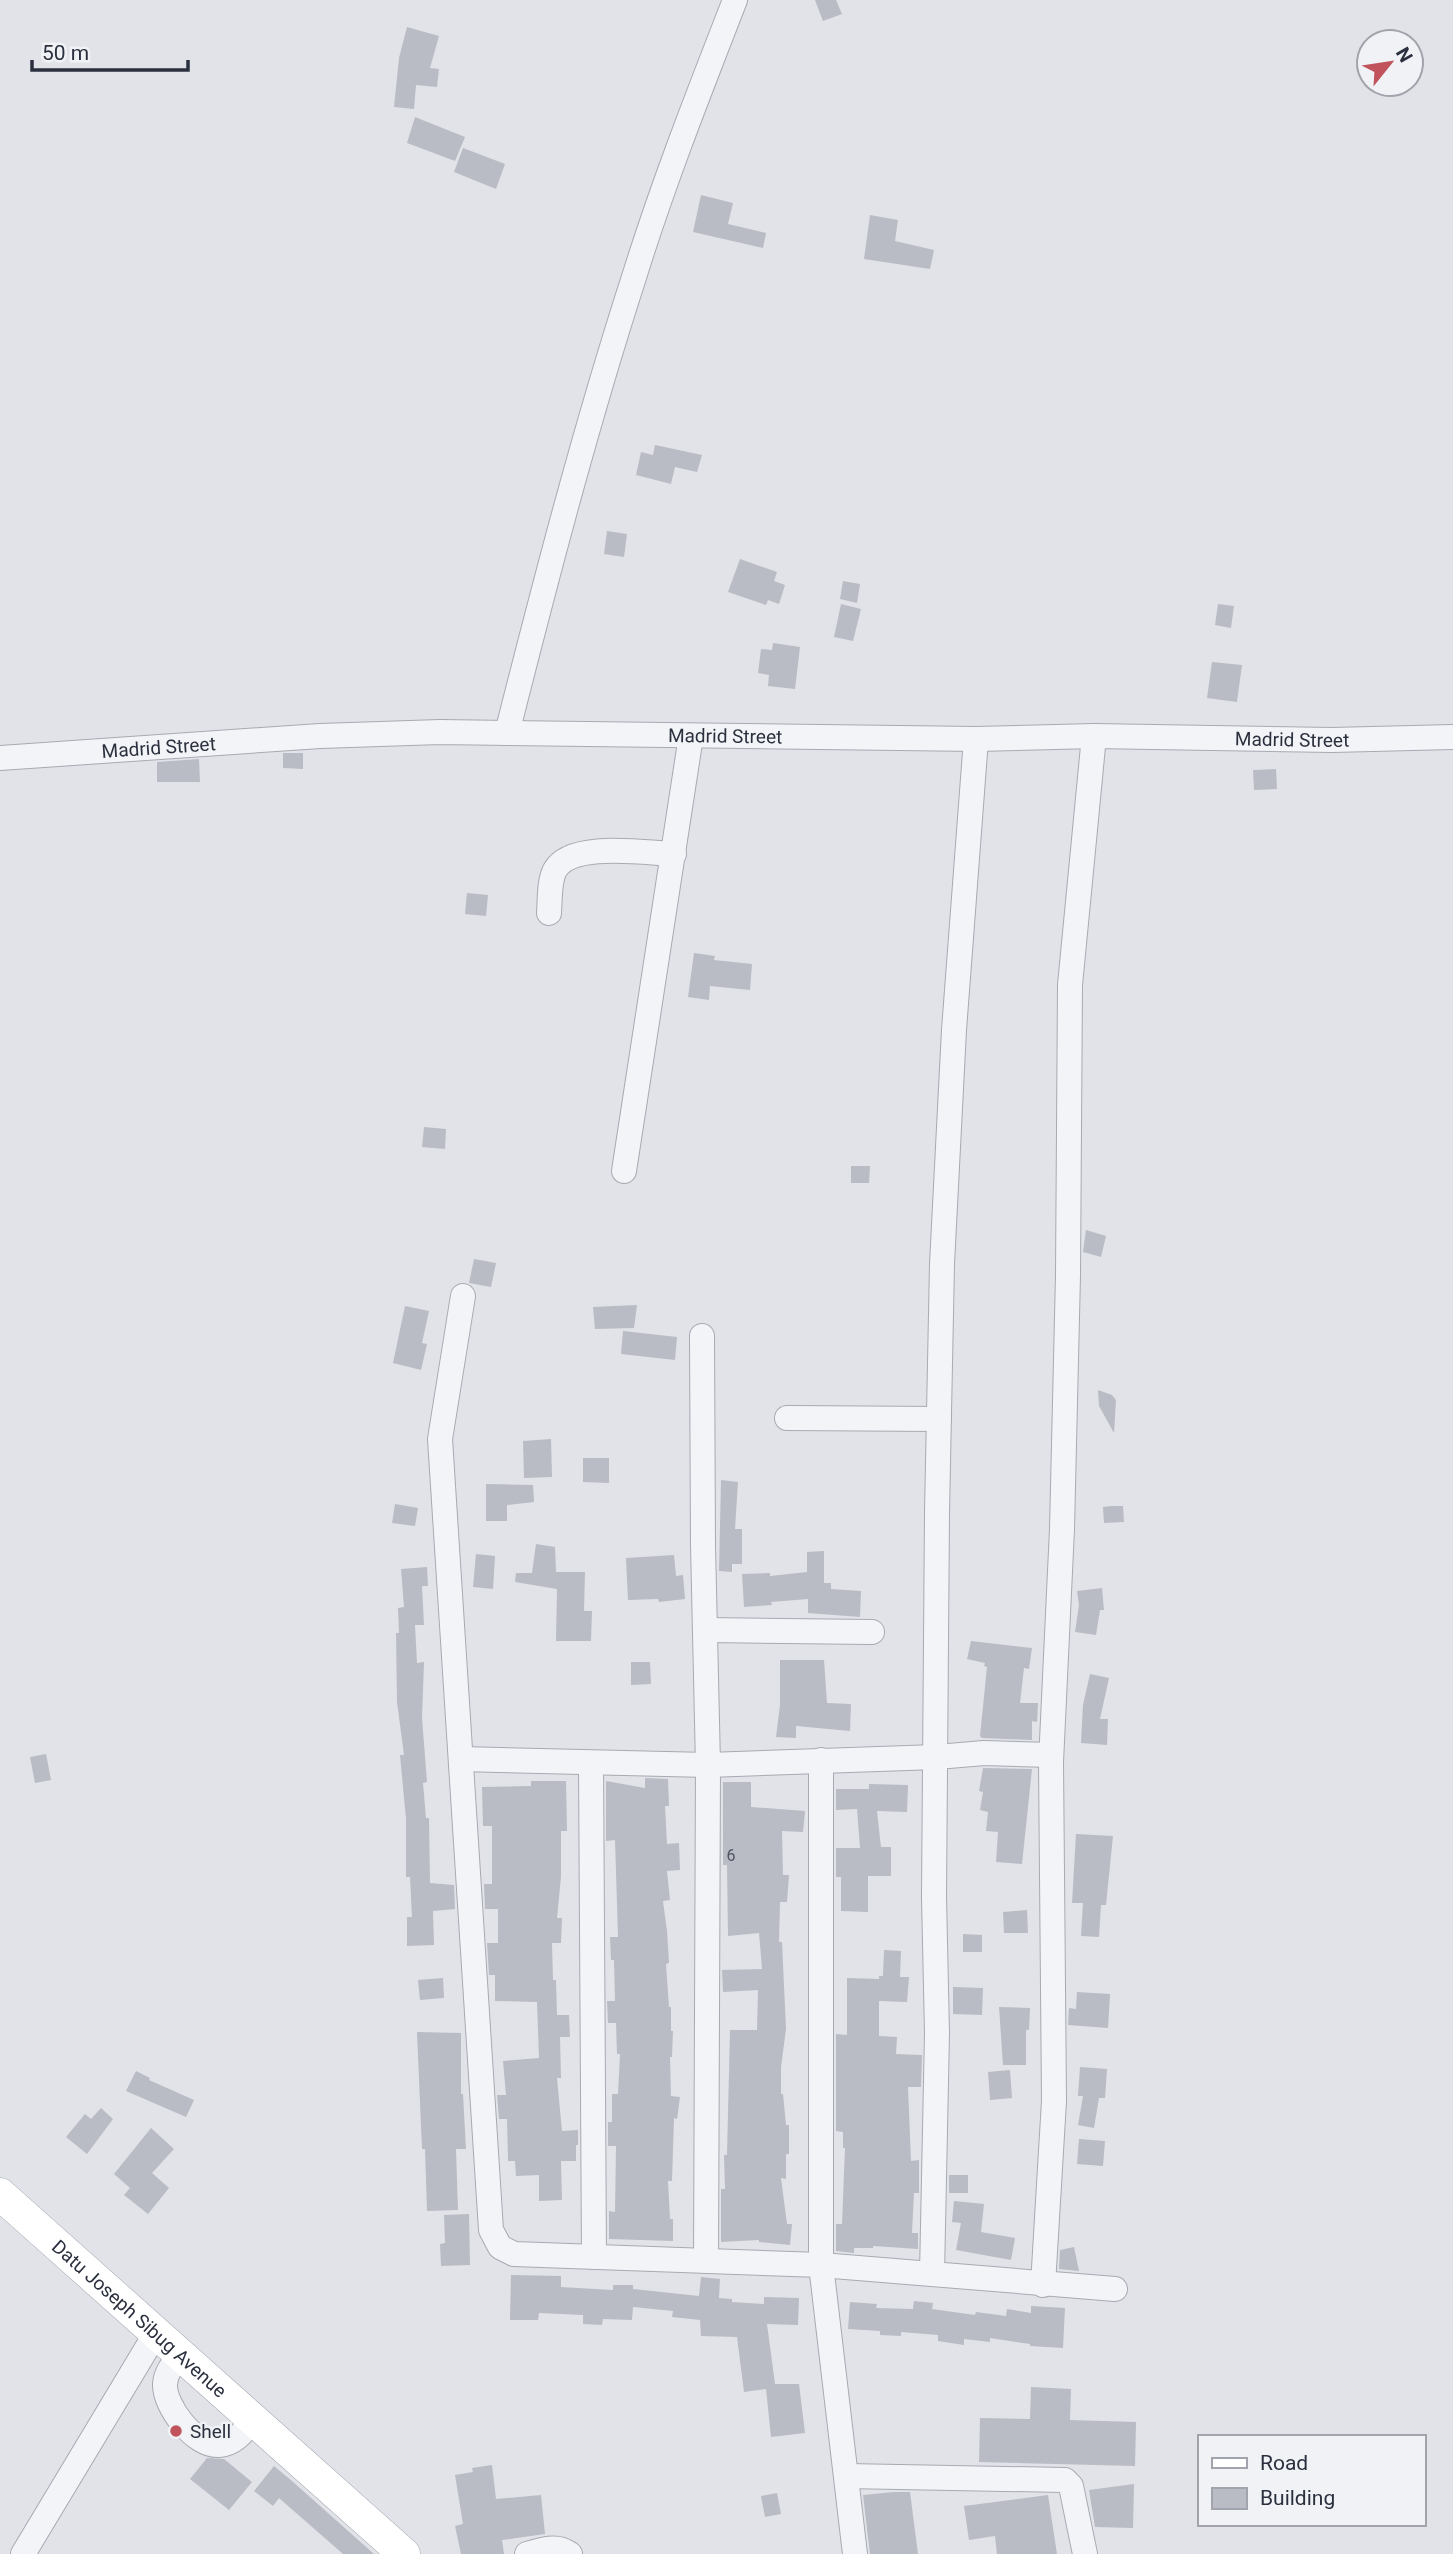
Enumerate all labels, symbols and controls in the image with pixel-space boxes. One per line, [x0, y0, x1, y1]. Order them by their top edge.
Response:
scale bar [32, 28, 187, 72]
north arrow [1355, 28, 1425, 98]
text: 50 m [42, 41, 89, 65]
text: N [1391, 43, 1418, 66]
street label: Madrid Street [668, 724, 782, 748]
street label: Madrid Street [1235, 727, 1350, 752]
street label: Madrid Street [101, 732, 216, 763]
house number: 6 [727, 1846, 736, 1865]
street label: Datu Joseph Sibug Avenue [47, 2235, 231, 2403]
place label: Shell [190, 2420, 231, 2443]
marker: Shell [168, 2423, 184, 2439]
legend [1198, 2435, 1425, 2526]
text: Road [1260, 2451, 1308, 2475]
text: Building [1260, 2486, 1335, 2510]

